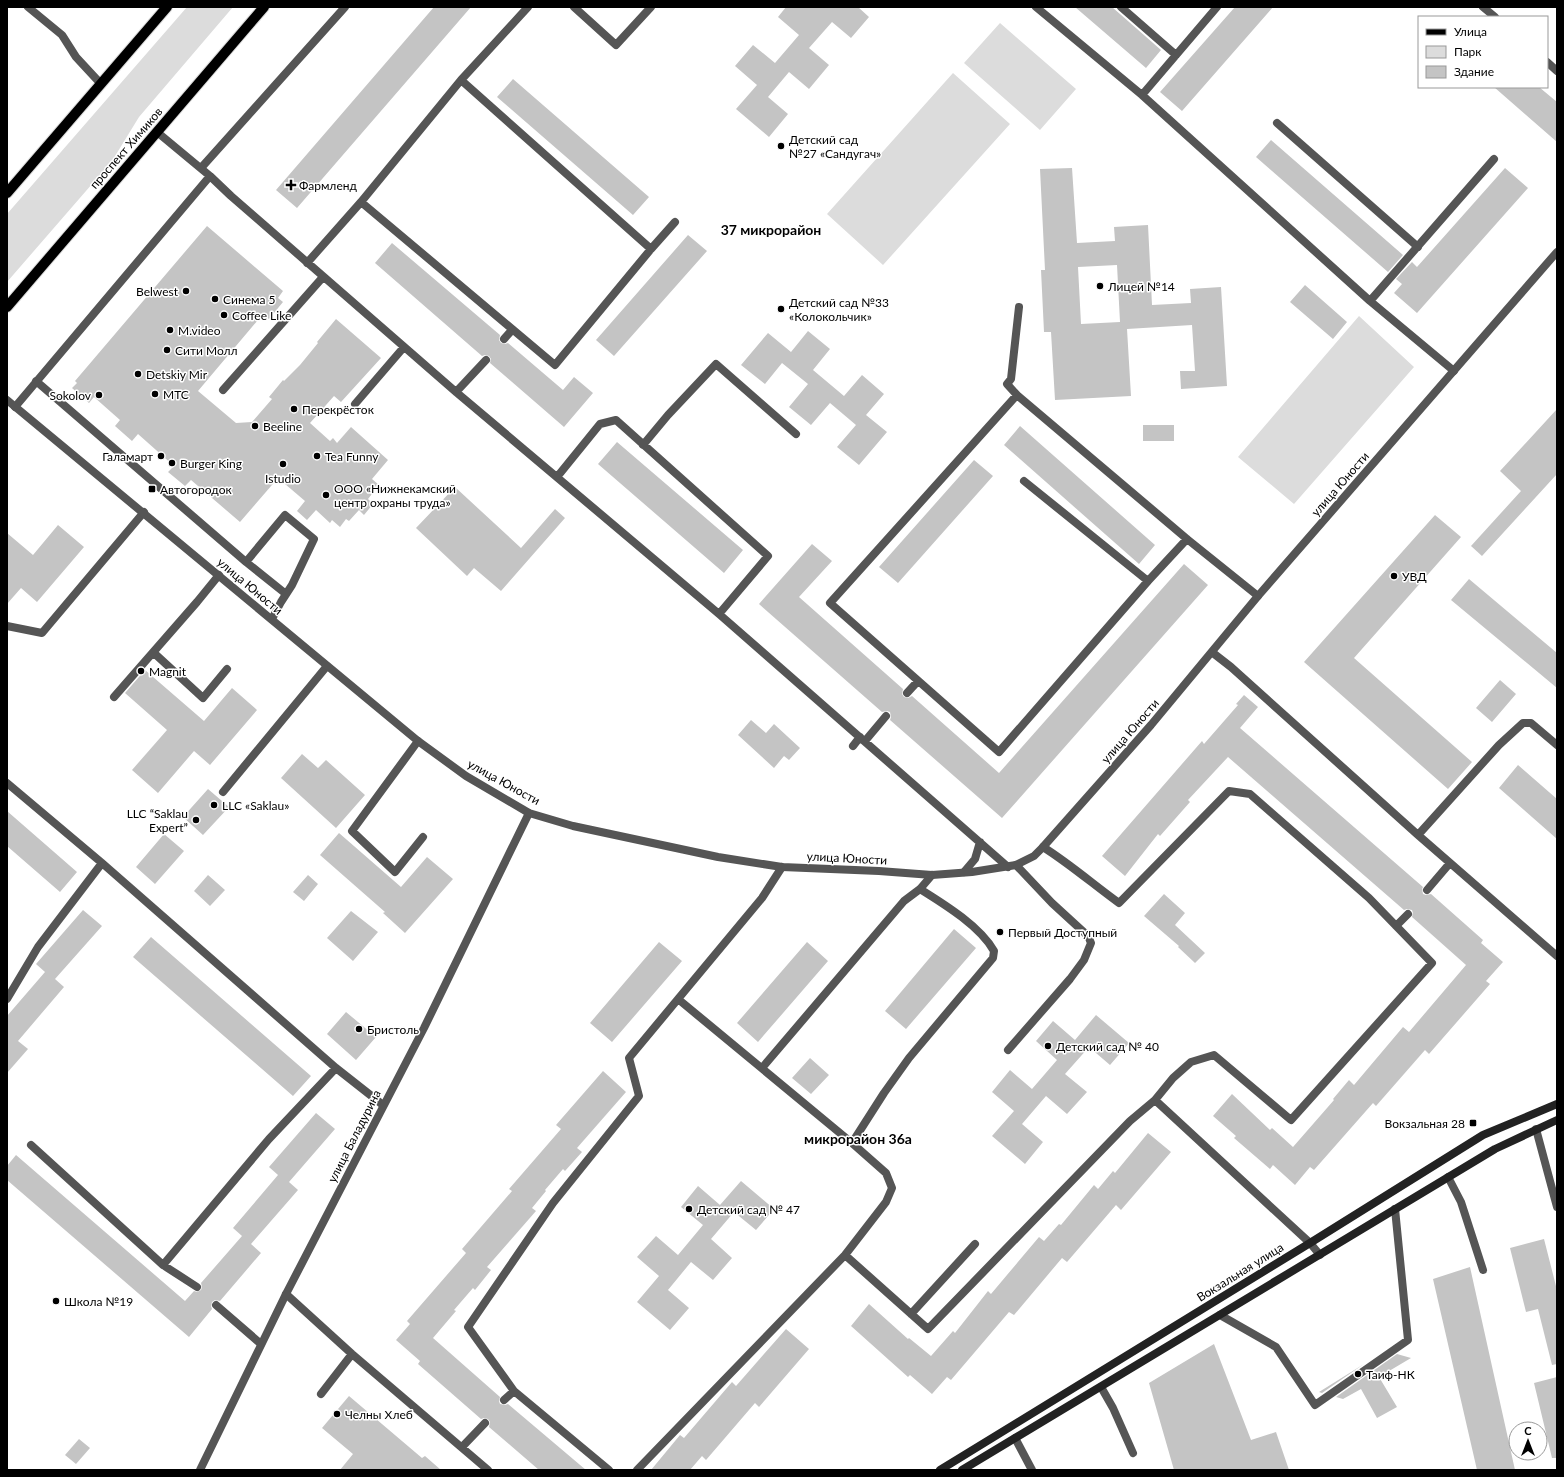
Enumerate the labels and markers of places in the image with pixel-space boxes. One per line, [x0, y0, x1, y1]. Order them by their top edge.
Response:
place label: Детский сад №27 «Сандугач» [789, 132, 881, 161]
marker: Детский сад №27 «Сандугач» [776, 141, 786, 151]
place label: Фармленд [299, 178, 357, 193]
marker: Фармленд [286, 180, 296, 190]
place label: Лицей №14 [1107, 279, 1175, 294]
marker: Лицей №14 [1095, 281, 1105, 291]
place label: Belwest [136, 284, 179, 299]
marker: Belwest [181, 286, 191, 296]
place label: Синема 5 [223, 292, 275, 307]
marker: Синема 5 [210, 294, 220, 304]
place label: Детский сад №33 «Колокольчик» [789, 295, 889, 324]
marker: Детский сад №33 «Колокольчик» [776, 304, 786, 314]
place label: Coffee Like [232, 308, 291, 323]
marker: Coffee Like [219, 310, 229, 320]
place label: M.video [178, 323, 221, 338]
marker: M.video [165, 325, 175, 335]
place label: Сити Молл [175, 343, 238, 358]
marker: Сити Молл [162, 345, 172, 355]
place label: Detskiy Mir [146, 367, 208, 382]
marker: Detskiy Mir [133, 369, 143, 379]
place label: МТС [163, 387, 189, 402]
place label: Sokolov [50, 388, 92, 403]
marker: МТС [150, 389, 160, 399]
marker: Sokolov [94, 390, 104, 400]
place label: Перекрёсток [302, 402, 375, 417]
marker: Перекрёсток [289, 404, 299, 414]
place label: Beeline [263, 419, 302, 434]
marker: Beeline [250, 421, 260, 431]
place label: Галамарт [102, 449, 153, 464]
place label: Tea Funny [325, 449, 379, 464]
marker: Галамарт [156, 451, 166, 461]
marker: Tea Funny [312, 451, 322, 461]
place label: Burger King [180, 456, 242, 471]
marker: Burger King [167, 458, 177, 468]
marker: Istudio [278, 459, 288, 469]
place label: Istudio [265, 471, 301, 486]
place label: ООО «Нижнекамский центр охраны труда» [334, 481, 456, 510]
place label: Автогородок [160, 482, 232, 497]
marker: Автогородок [147, 484, 157, 494]
marker: ООО «Нижнекамский центр охраны труда» [321, 490, 331, 500]
place label: УВД [1402, 569, 1427, 584]
marker: УВД [1389, 571, 1399, 581]
place label: Magnit [149, 664, 187, 679]
marker: Magnit [136, 666, 146, 676]
place label: LLC «Saklau» [222, 798, 289, 813]
marker: LLC «Saklau» [209, 800, 219, 810]
place label: LLC “Saklau Expert” [127, 806, 188, 835]
marker: LLC “Saklau Expert” [191, 815, 201, 825]
place label: Первый Доступный [1008, 925, 1117, 940]
marker: Первый Доступный [995, 927, 1005, 937]
place label: Бристоль [367, 1022, 419, 1037]
marker: Бристоль [354, 1024, 364, 1034]
place label: Детский сад № 40 [1056, 1039, 1159, 1054]
marker: Детский сад № 40 [1043, 1041, 1053, 1051]
place label: Вокзальная 28 [1385, 1116, 1465, 1131]
marker: Вокзальная 28 [1468, 1118, 1478, 1128]
place label: Детский сад № 47 [697, 1202, 800, 1217]
marker: Детский сад № 47 [684, 1204, 694, 1214]
place label: Школа №19 [64, 1294, 133, 1309]
marker: Школа №19 [51, 1296, 61, 1306]
place label: Таиф-НК [1366, 1367, 1415, 1382]
marker: Таиф-НК [1353, 1369, 1363, 1379]
place label: Челны Хлеб [345, 1407, 413, 1422]
marker: Челны Хлеб [332, 1409, 342, 1419]

